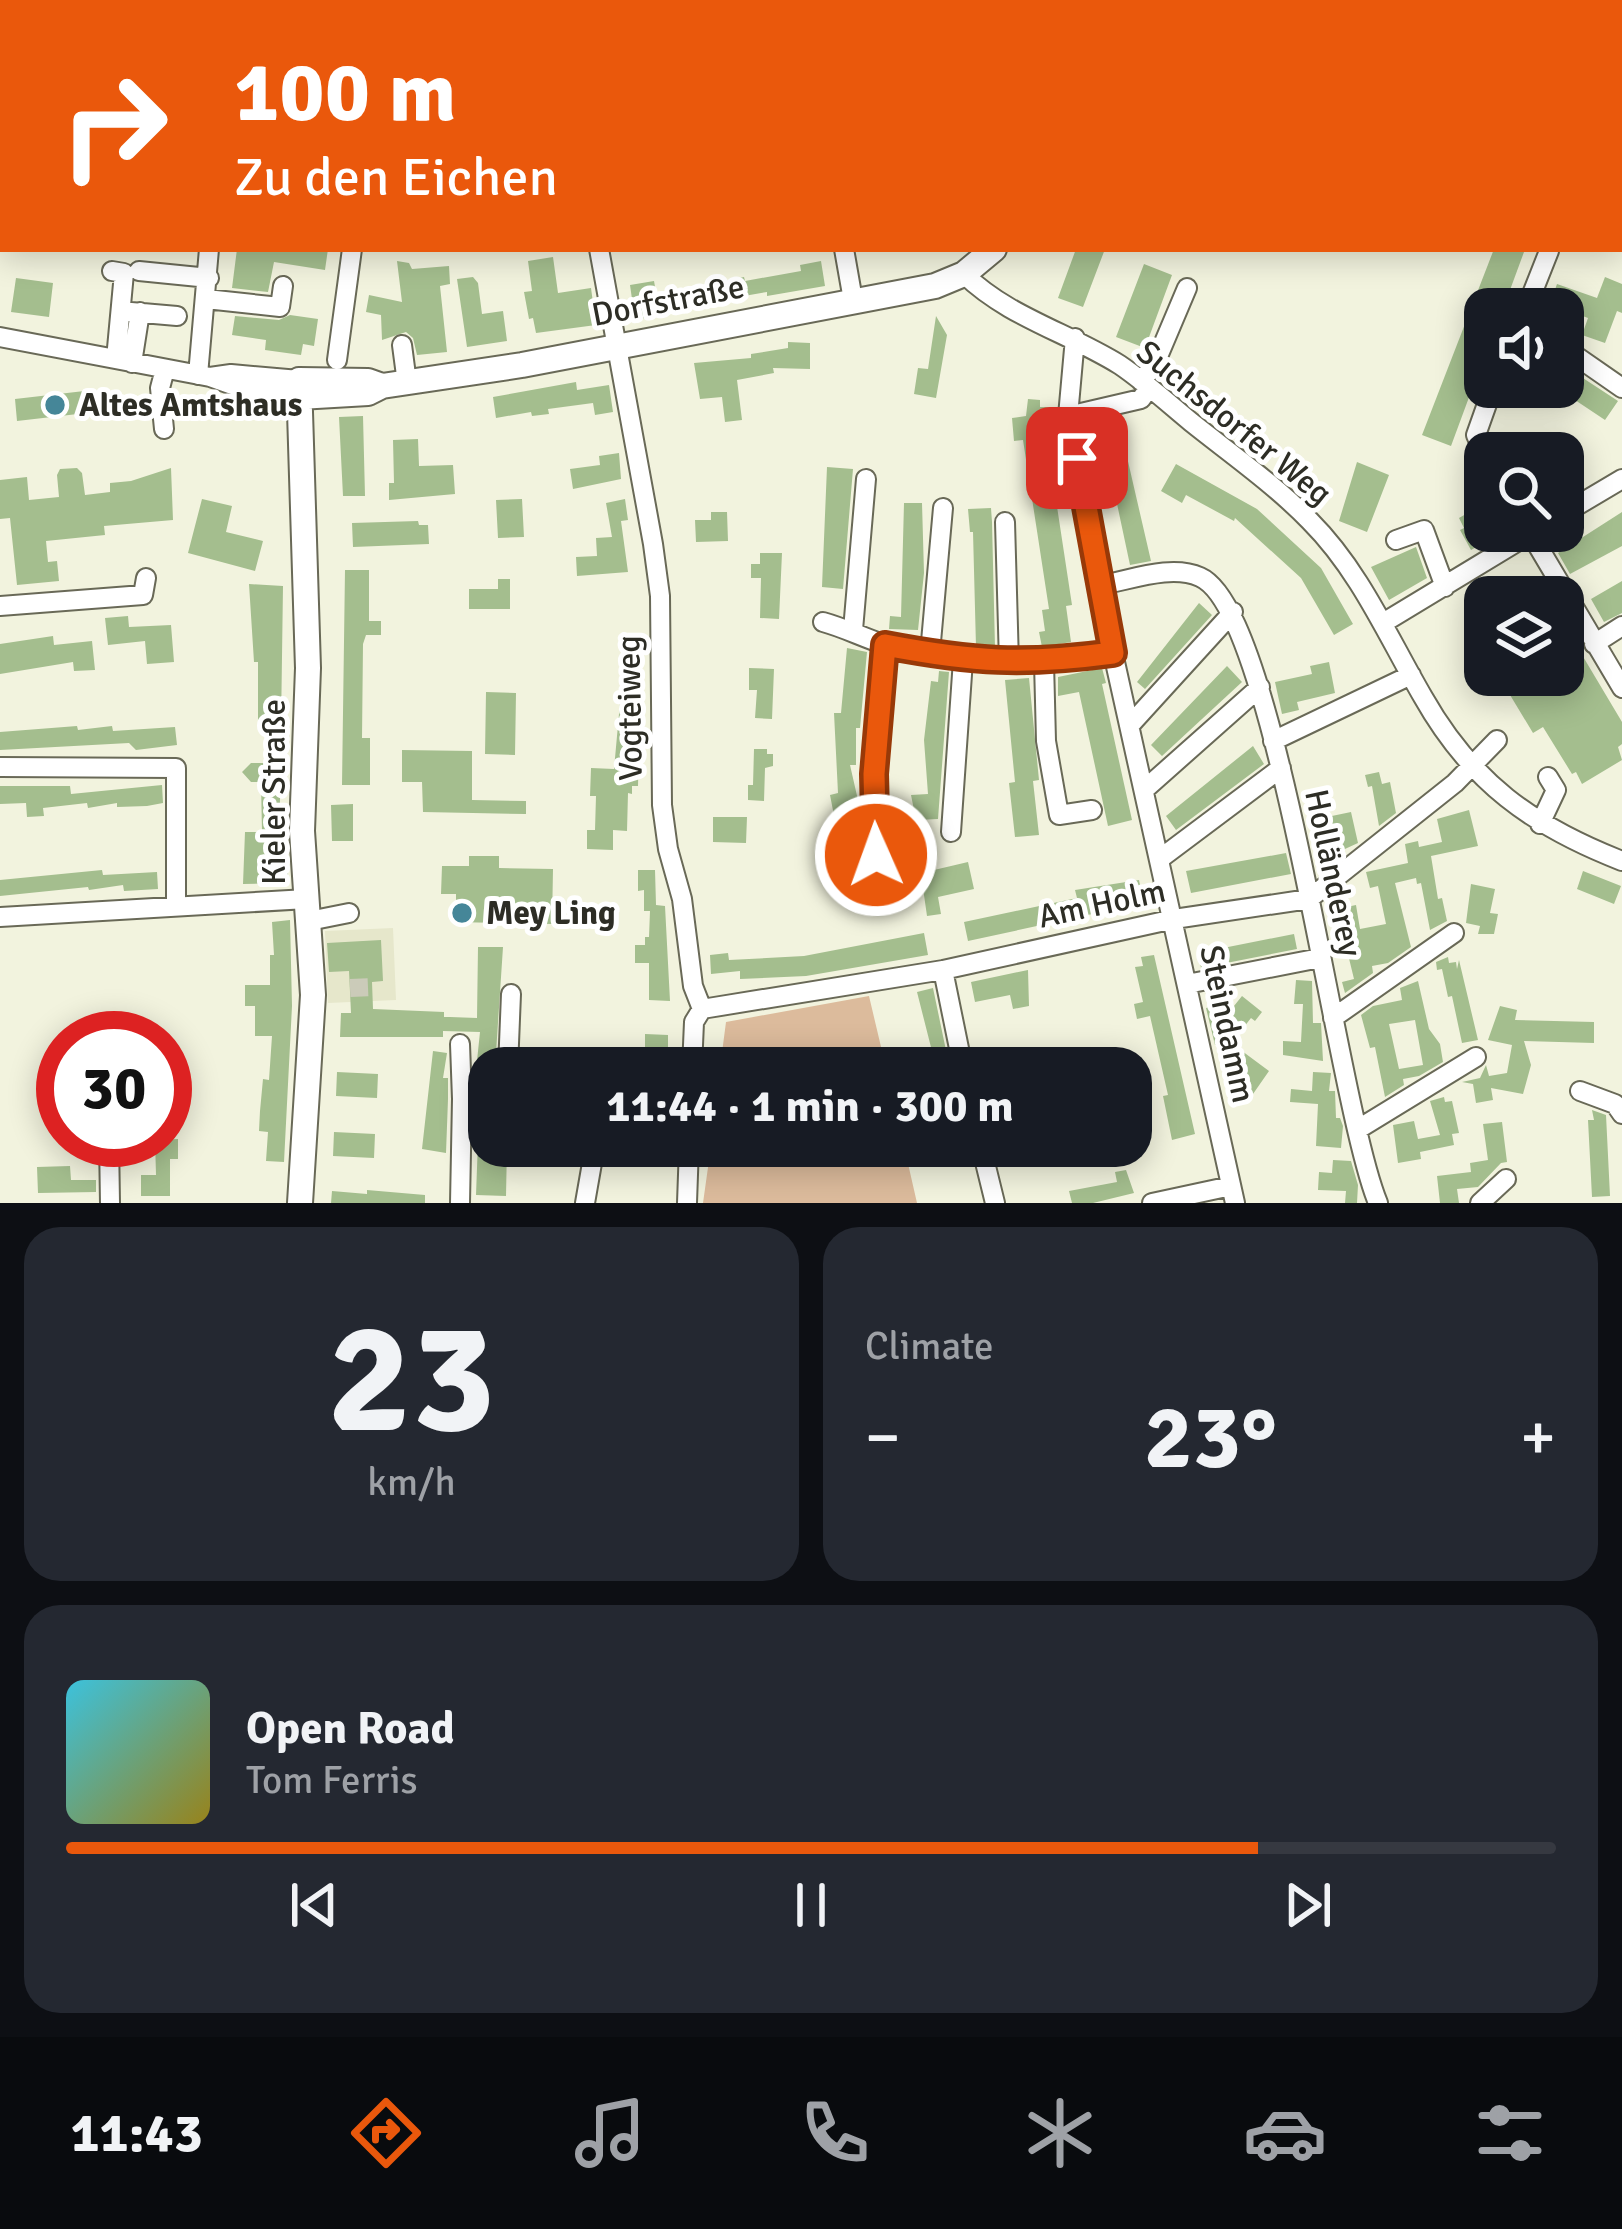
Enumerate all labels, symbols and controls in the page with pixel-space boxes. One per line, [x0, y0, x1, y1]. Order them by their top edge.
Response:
text: 100 m [234, 41, 456, 145]
icon: right [36, 48, 192, 204]
text: Zu den Eichen [234, 144, 558, 211]
street label: Dorfstraße [588, 266, 748, 336]
map controls [1464, 288, 1584, 696]
button: sound [1464, 288, 1584, 408]
street label: Suchsdorfer Weg [1128, 332, 1340, 514]
place label: Altes Amtshaus [79, 385, 302, 426]
marker: Altes Amtshaus [42, 392, 68, 418]
pin [1026, 407, 1128, 509]
icon: arrive [1044, 425, 1110, 491]
button: search [1464, 432, 1584, 552]
button: layers [1464, 576, 1584, 696]
street label: Vogteiweg [608, 635, 652, 781]
street label: Kieler Straße [254, 699, 295, 885]
street label: Holländerey [1295, 785, 1371, 961]
position arrow [813, 792, 939, 918]
street label: Am Holm [1035, 871, 1169, 937]
place label: Mey Ling [486, 893, 616, 934]
marker: Mey Ling [449, 900, 475, 926]
street label: Steindamm [1190, 942, 1264, 1106]
speed limit sign: 30 [36, 1011, 192, 1167]
text: 11:44 · 1 min · 300 m [606, 1079, 1014, 1134]
text: 23 [327, 1283, 496, 1476]
text: Climate [865, 1322, 994, 1370]
text: 23° [1144, 1382, 1277, 1493]
text: − [865, 1397, 901, 1478]
text: + [1520, 1397, 1556, 1478]
text: km/h [367, 1458, 456, 1506]
text: Open Road [246, 1701, 455, 1756]
text: Tom Ferris [246, 1756, 418, 1804]
icon: previous [281, 1872, 347, 1938]
icon: pause [778, 1872, 844, 1938]
icon: next [1275, 1872, 1341, 1938]
icon: directions [344, 2091, 428, 2175]
icon: music [568, 2091, 652, 2175]
icon: phone [793, 2091, 877, 2175]
icon: climate [1018, 2091, 1102, 2175]
icon: car [1243, 2091, 1327, 2175]
icon: filters [1468, 2091, 1552, 2175]
text: 11:43 [70, 2100, 203, 2167]

